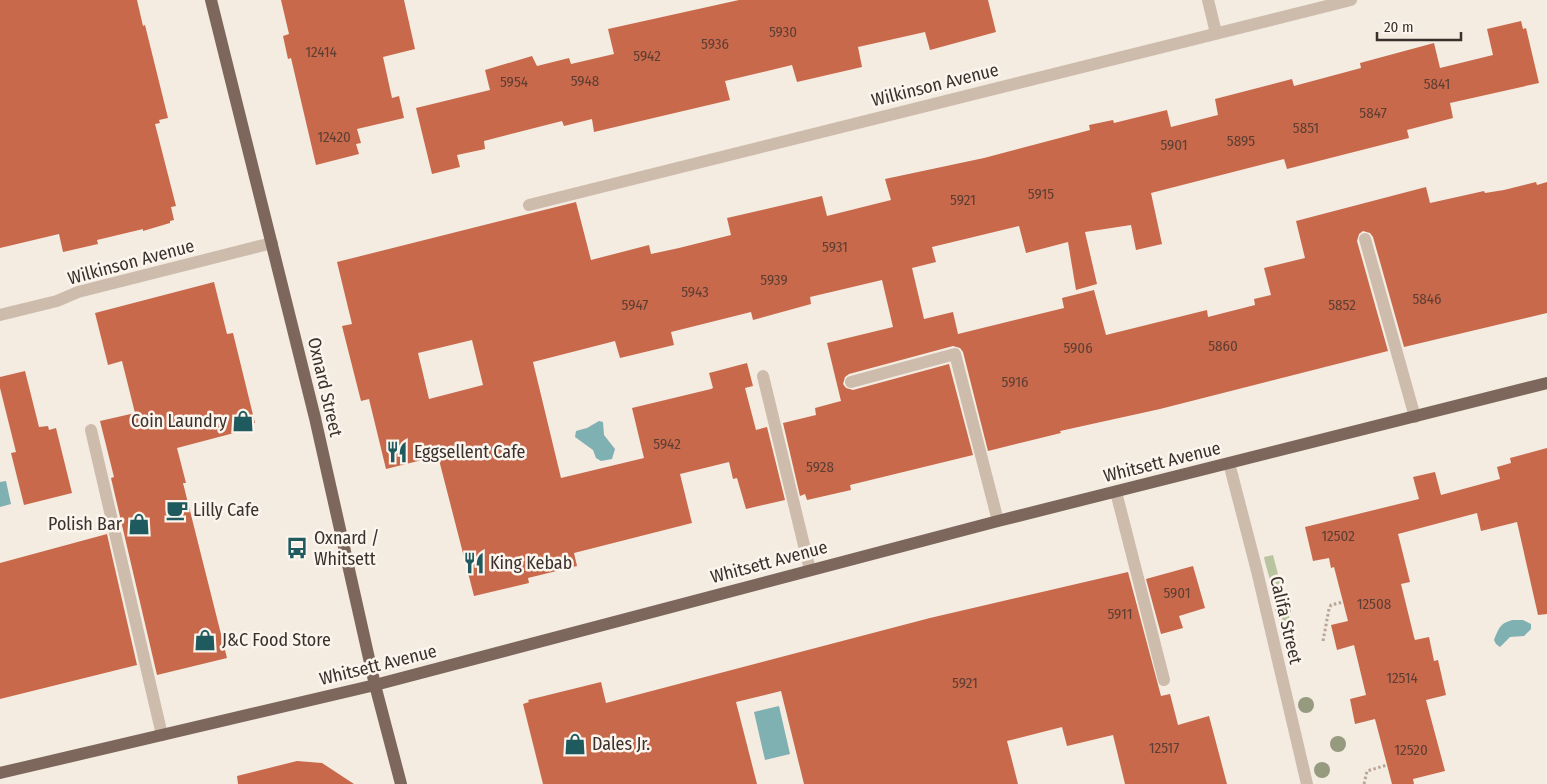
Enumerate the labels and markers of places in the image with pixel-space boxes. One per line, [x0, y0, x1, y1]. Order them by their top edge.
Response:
shop icon: Coin Laundry [230, 408, 256, 434]
place label: Coin Laundry [131, 410, 227, 432]
restaurant icon: Eggsellent Cafe [384, 439, 410, 465]
place label: Eggsellent Cafe [414, 441, 525, 463]
cafe icon: Lilly Cafe [164, 497, 190, 523]
place label: Lilly Cafe [193, 499, 259, 521]
shop icon: Polish Bar [126, 511, 152, 537]
place label: Polish Bar [48, 513, 123, 535]
place label: Oxnard / Whitsett [314, 527, 379, 570]
bus stop icon: Oxnard / Whitsett [284, 535, 310, 561]
restaurant icon: King Kebab [461, 550, 487, 576]
place label: King Kebab [490, 552, 572, 574]
shop icon: J&C Food Store [192, 627, 218, 653]
place label: J&C Food Store [222, 629, 331, 651]
shop icon: Dales Jr. [562, 731, 588, 757]
place label: Dales Jr. [592, 733, 650, 755]

